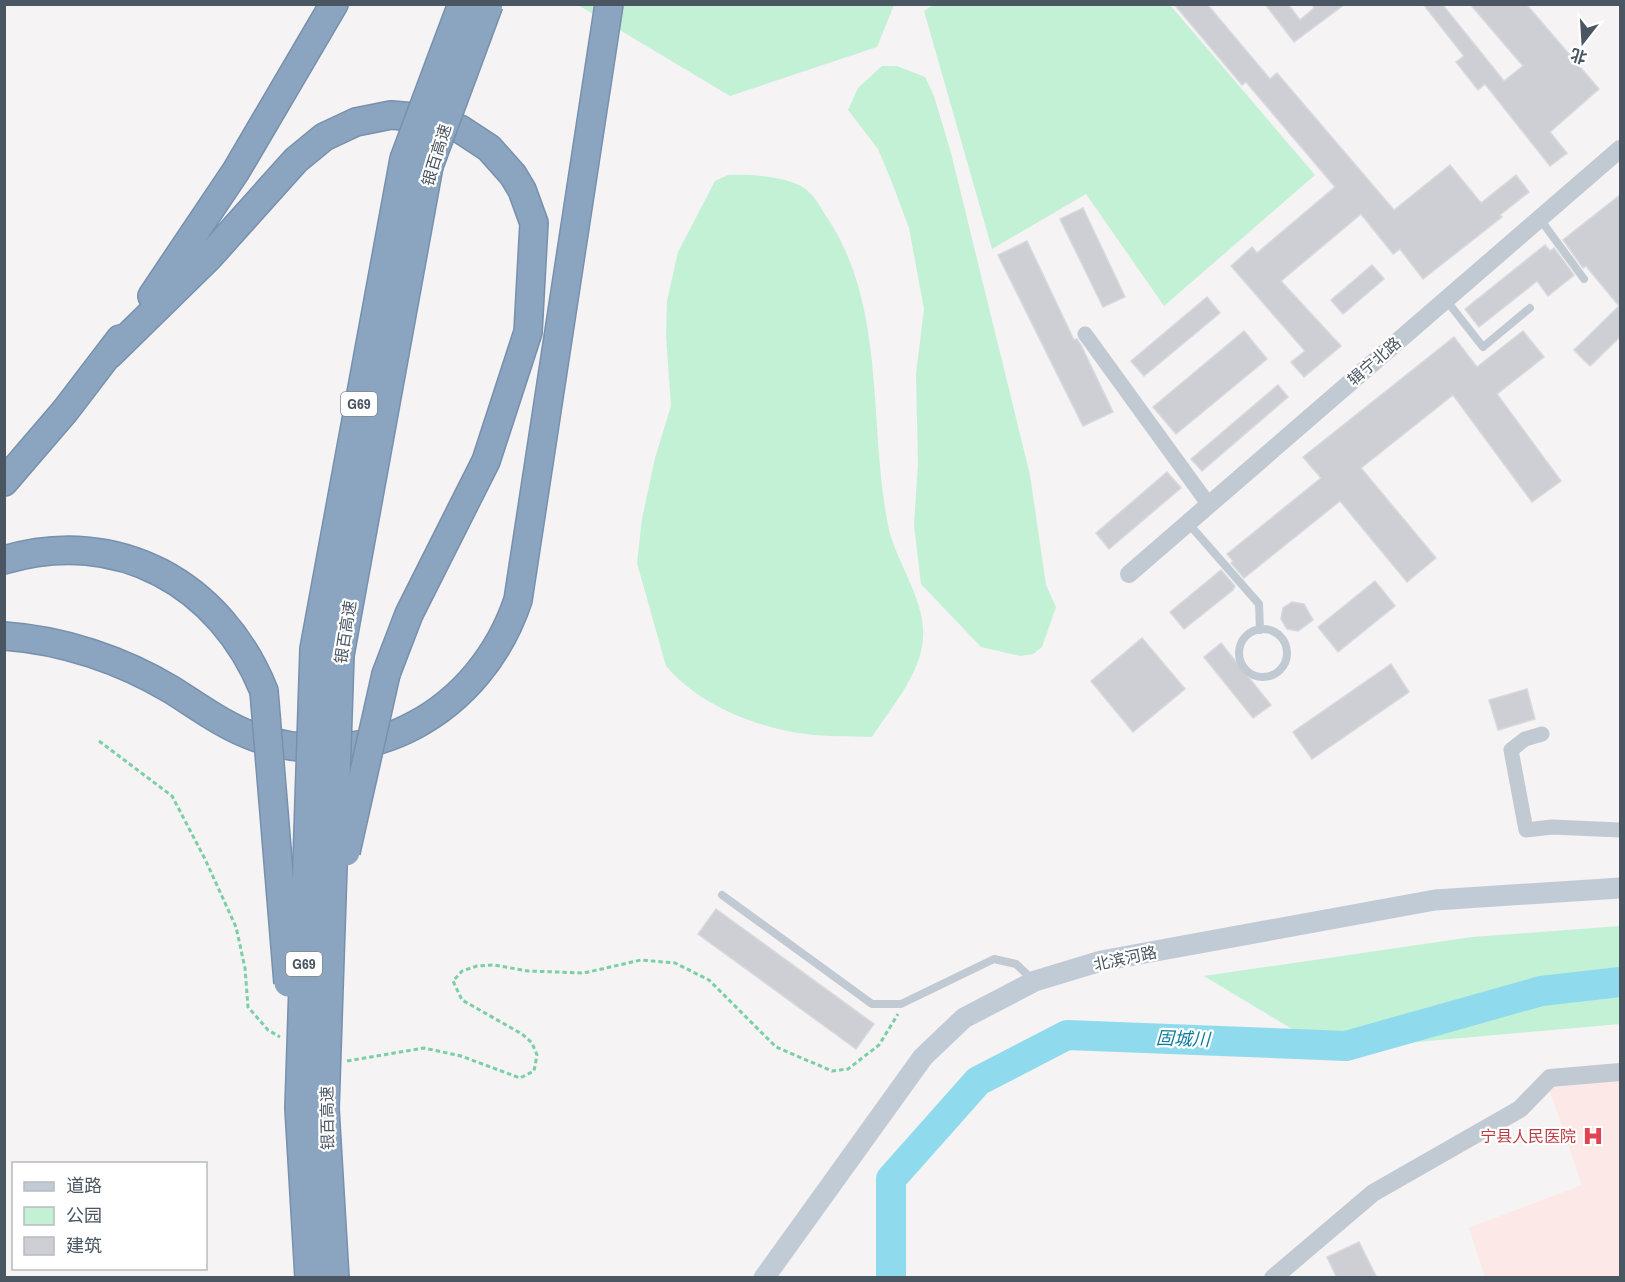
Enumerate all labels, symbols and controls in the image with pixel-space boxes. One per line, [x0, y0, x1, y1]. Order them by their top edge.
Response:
north arrow [1553, 12, 1613, 72]
text: 北 [1568, 43, 1589, 69]
street label: 银百高速 [416, 121, 456, 189]
street label: 辑宁北路 [1343, 332, 1405, 390]
road number: G69 [341, 392, 377, 416]
street label: 银百高速 [329, 599, 361, 665]
street label: 北滨河路 [1091, 941, 1159, 975]
road number: G69 [286, 952, 322, 976]
water label: 固城川 [1156, 1025, 1212, 1052]
street label: 银百高速 [315, 1086, 339, 1150]
hospital icon: 宁县人民医院 [1581, 1124, 1605, 1148]
place label: 宁县人民医院 [1480, 1125, 1576, 1147]
legend [12, 1162, 207, 1270]
text: 道路 [66, 1173, 102, 1198]
text: 公园 [66, 1203, 102, 1228]
text: 建筑 [66, 1233, 102, 1258]

